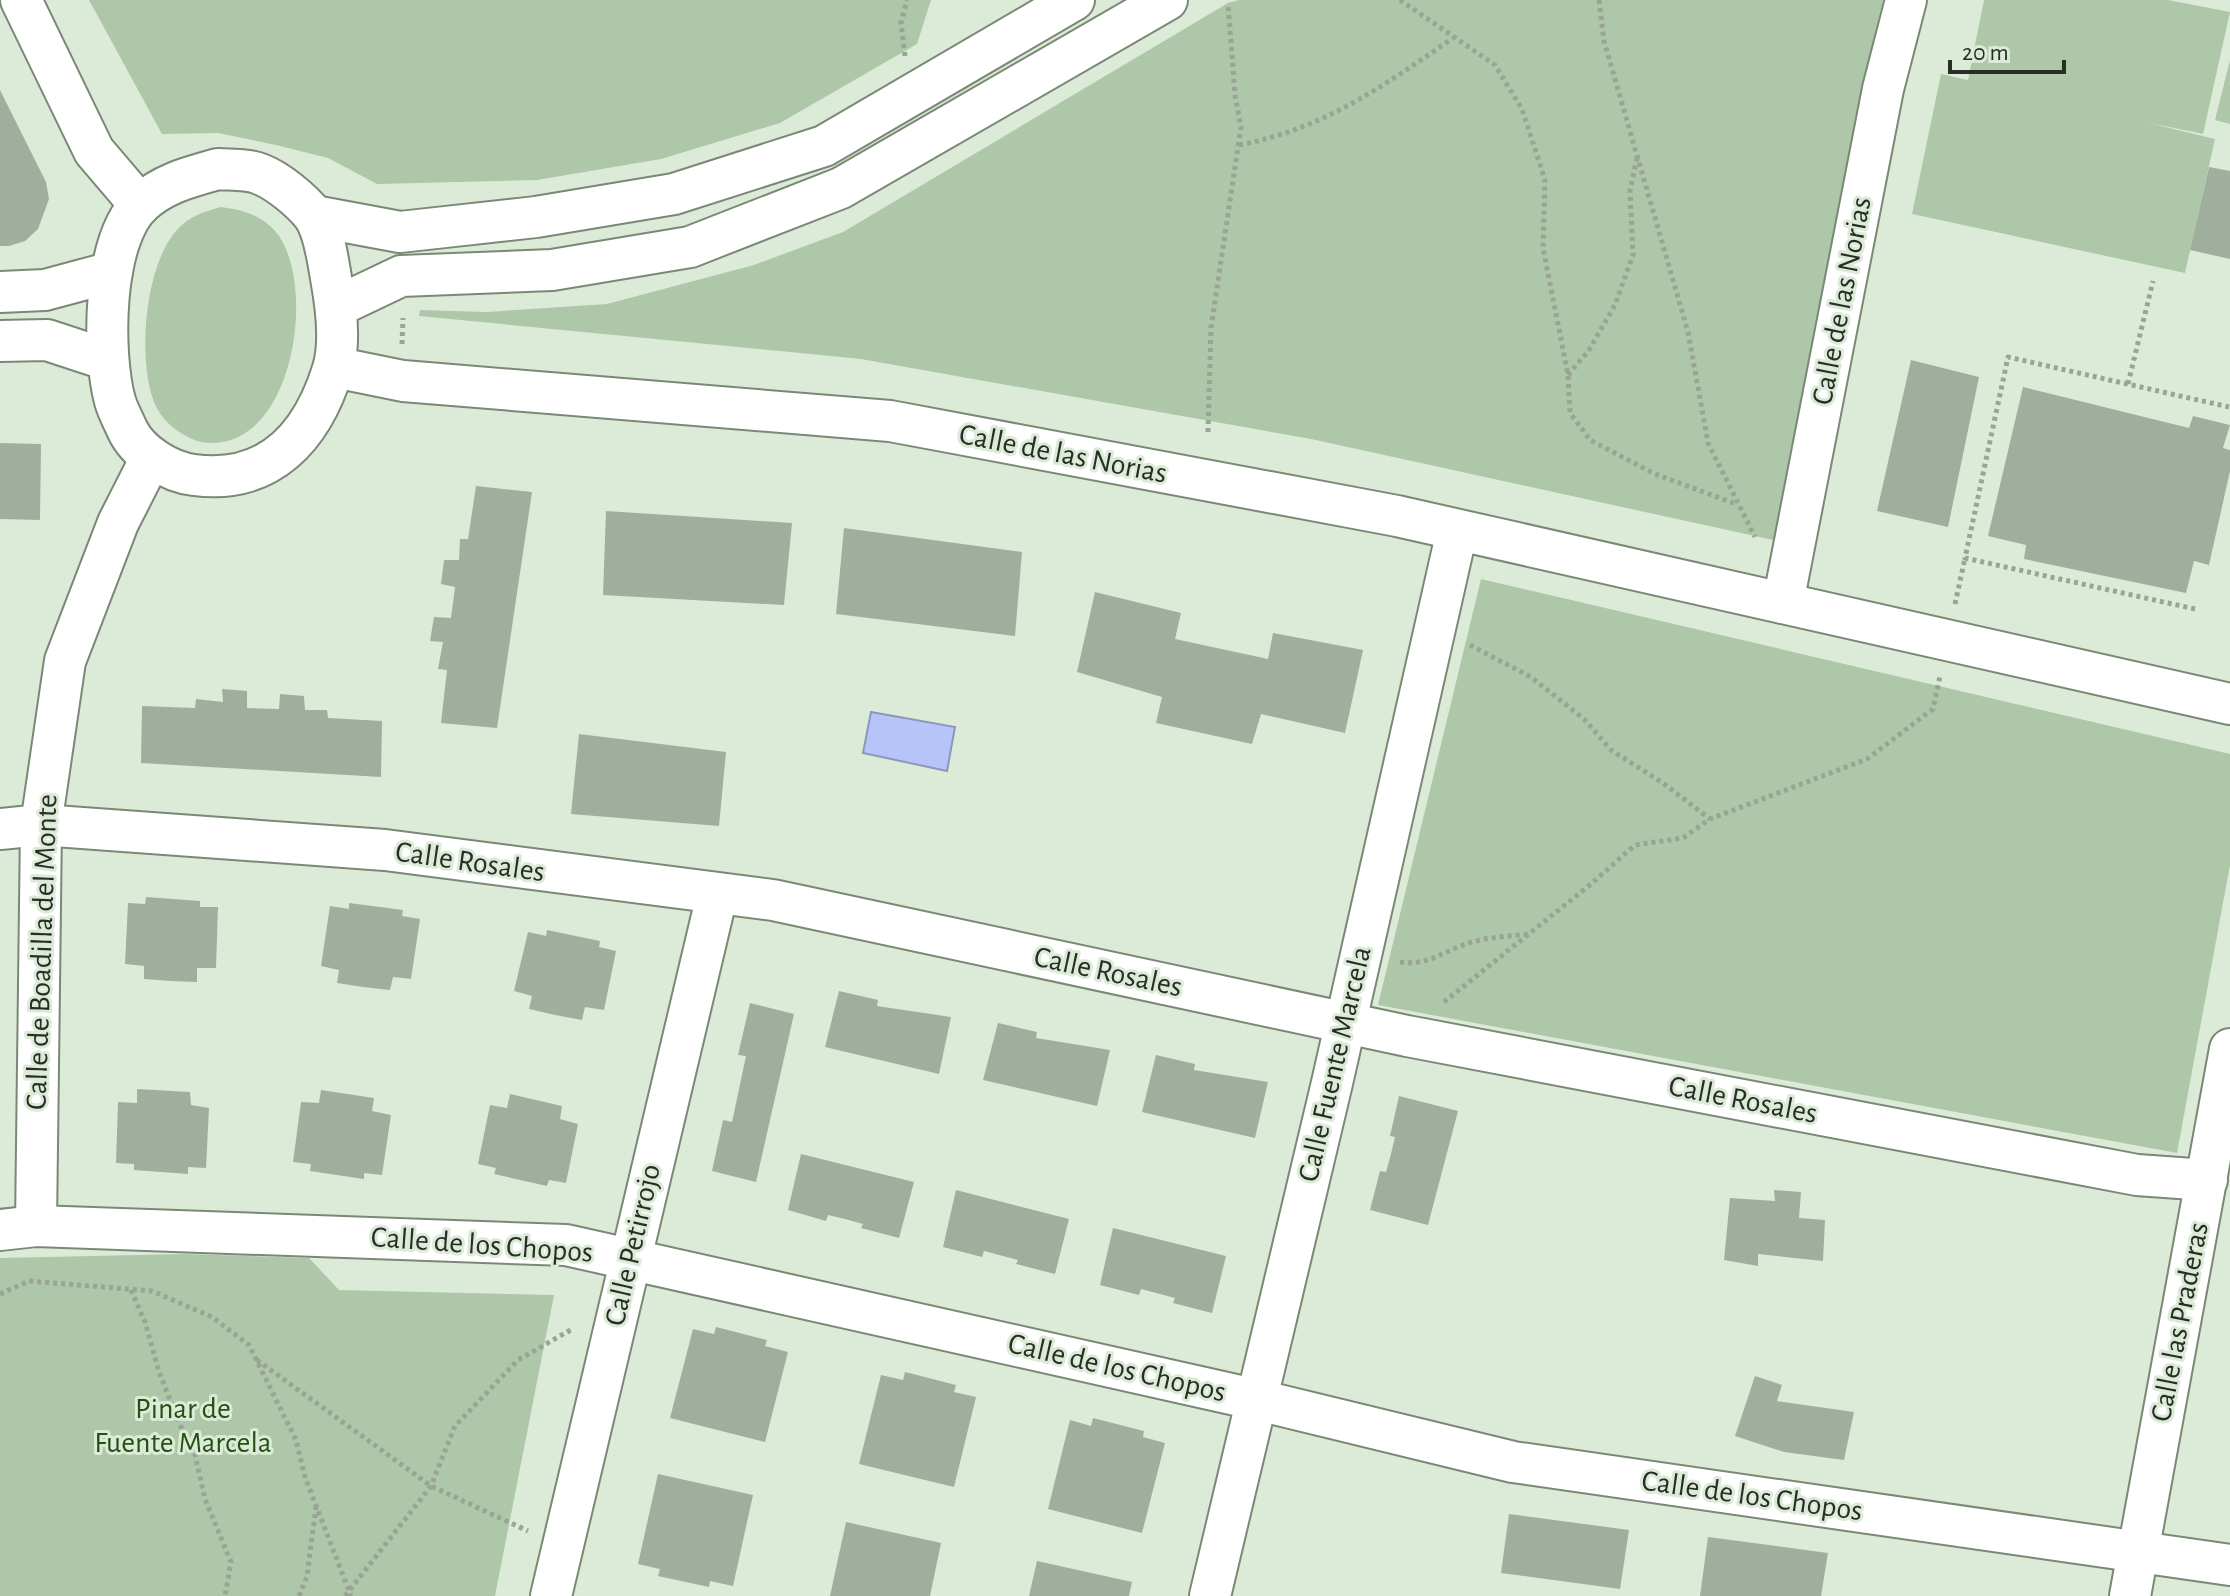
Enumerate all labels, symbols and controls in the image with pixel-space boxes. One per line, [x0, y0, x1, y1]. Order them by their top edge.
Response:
scale bar [1950, 24, 2064, 74]
text: 20 m [1962, 41, 2009, 65]
street label: Calle de las Norias [1807, 195, 1877, 407]
street label: Calle de las Norias [957, 419, 1169, 489]
street label: Calle de Boadilla del Monte [21, 794, 63, 1110]
street label: Calle Rosales [393, 837, 547, 887]
street label: Calle Rosales [1031, 942, 1185, 1002]
street label: Calle Fuente Marcela [1293, 943, 1377, 1185]
street label: Calle Rosales [1666, 1071, 1820, 1129]
street label: Calle Petirrojo [600, 1161, 666, 1329]
street label: Calle las Praderas [2146, 1220, 2214, 1424]
street label: Calle de los Chopos [370, 1222, 594, 1268]
street label: Calle de los Chopos [1005, 1328, 1229, 1408]
park label: Pinar de Fuente Marcela [94, 1394, 272, 1458]
street label: Calle de los Chopos [1640, 1466, 1864, 1526]

